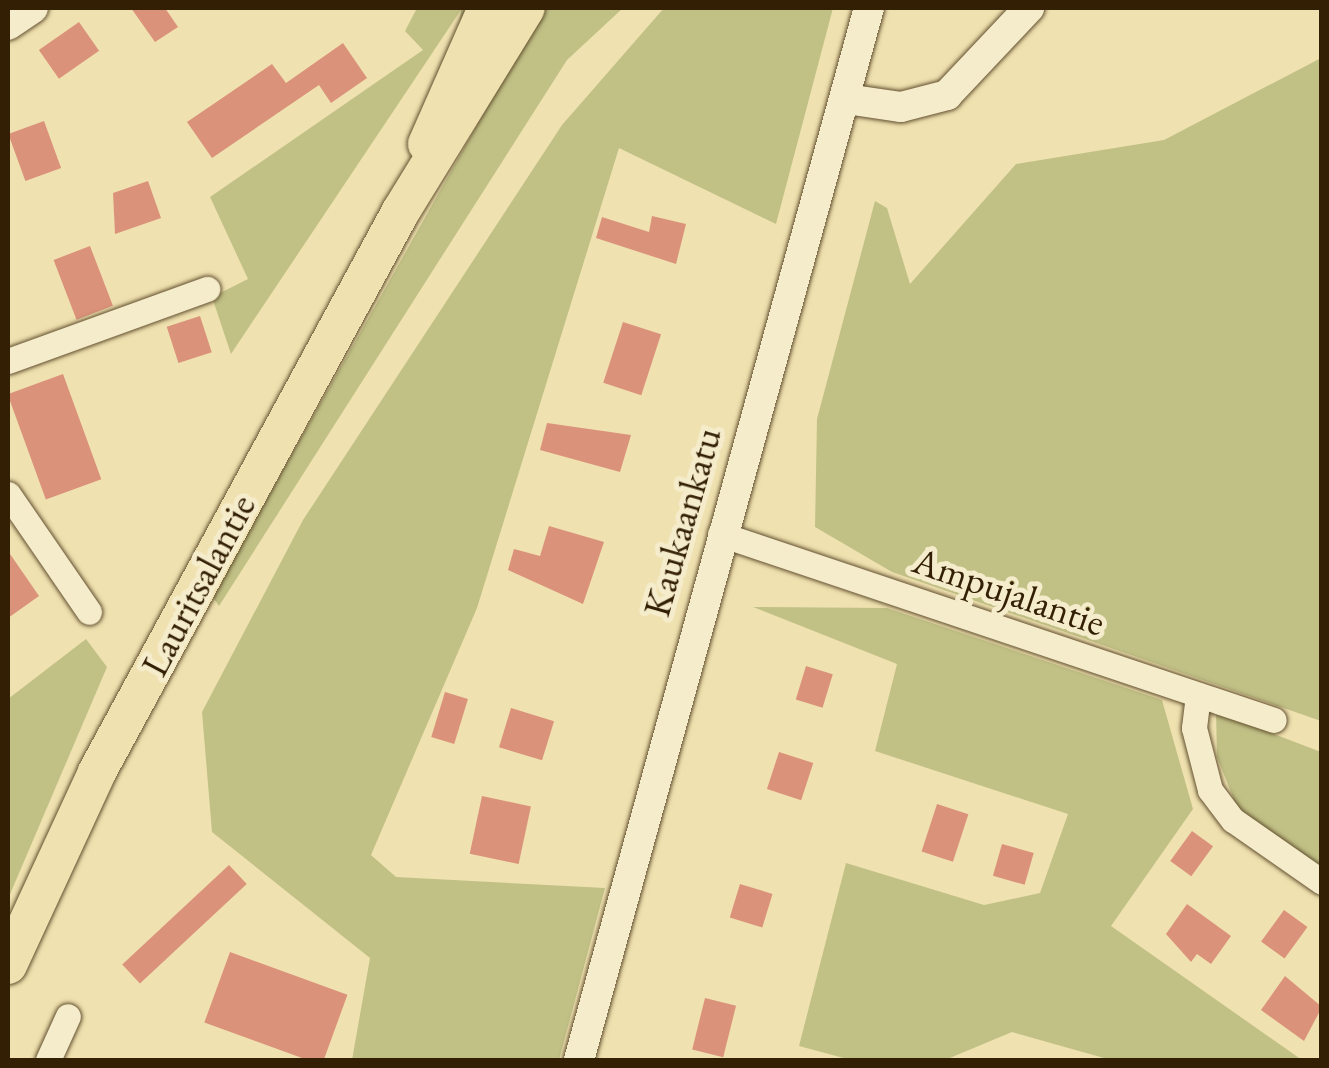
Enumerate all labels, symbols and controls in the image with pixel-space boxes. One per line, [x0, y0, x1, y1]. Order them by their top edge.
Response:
street label: Kaukaankatu [633, 422, 731, 622]
street label: Lauritsalantie [131, 486, 265, 684]
street label: Ampujalantie [907, 537, 1111, 645]

